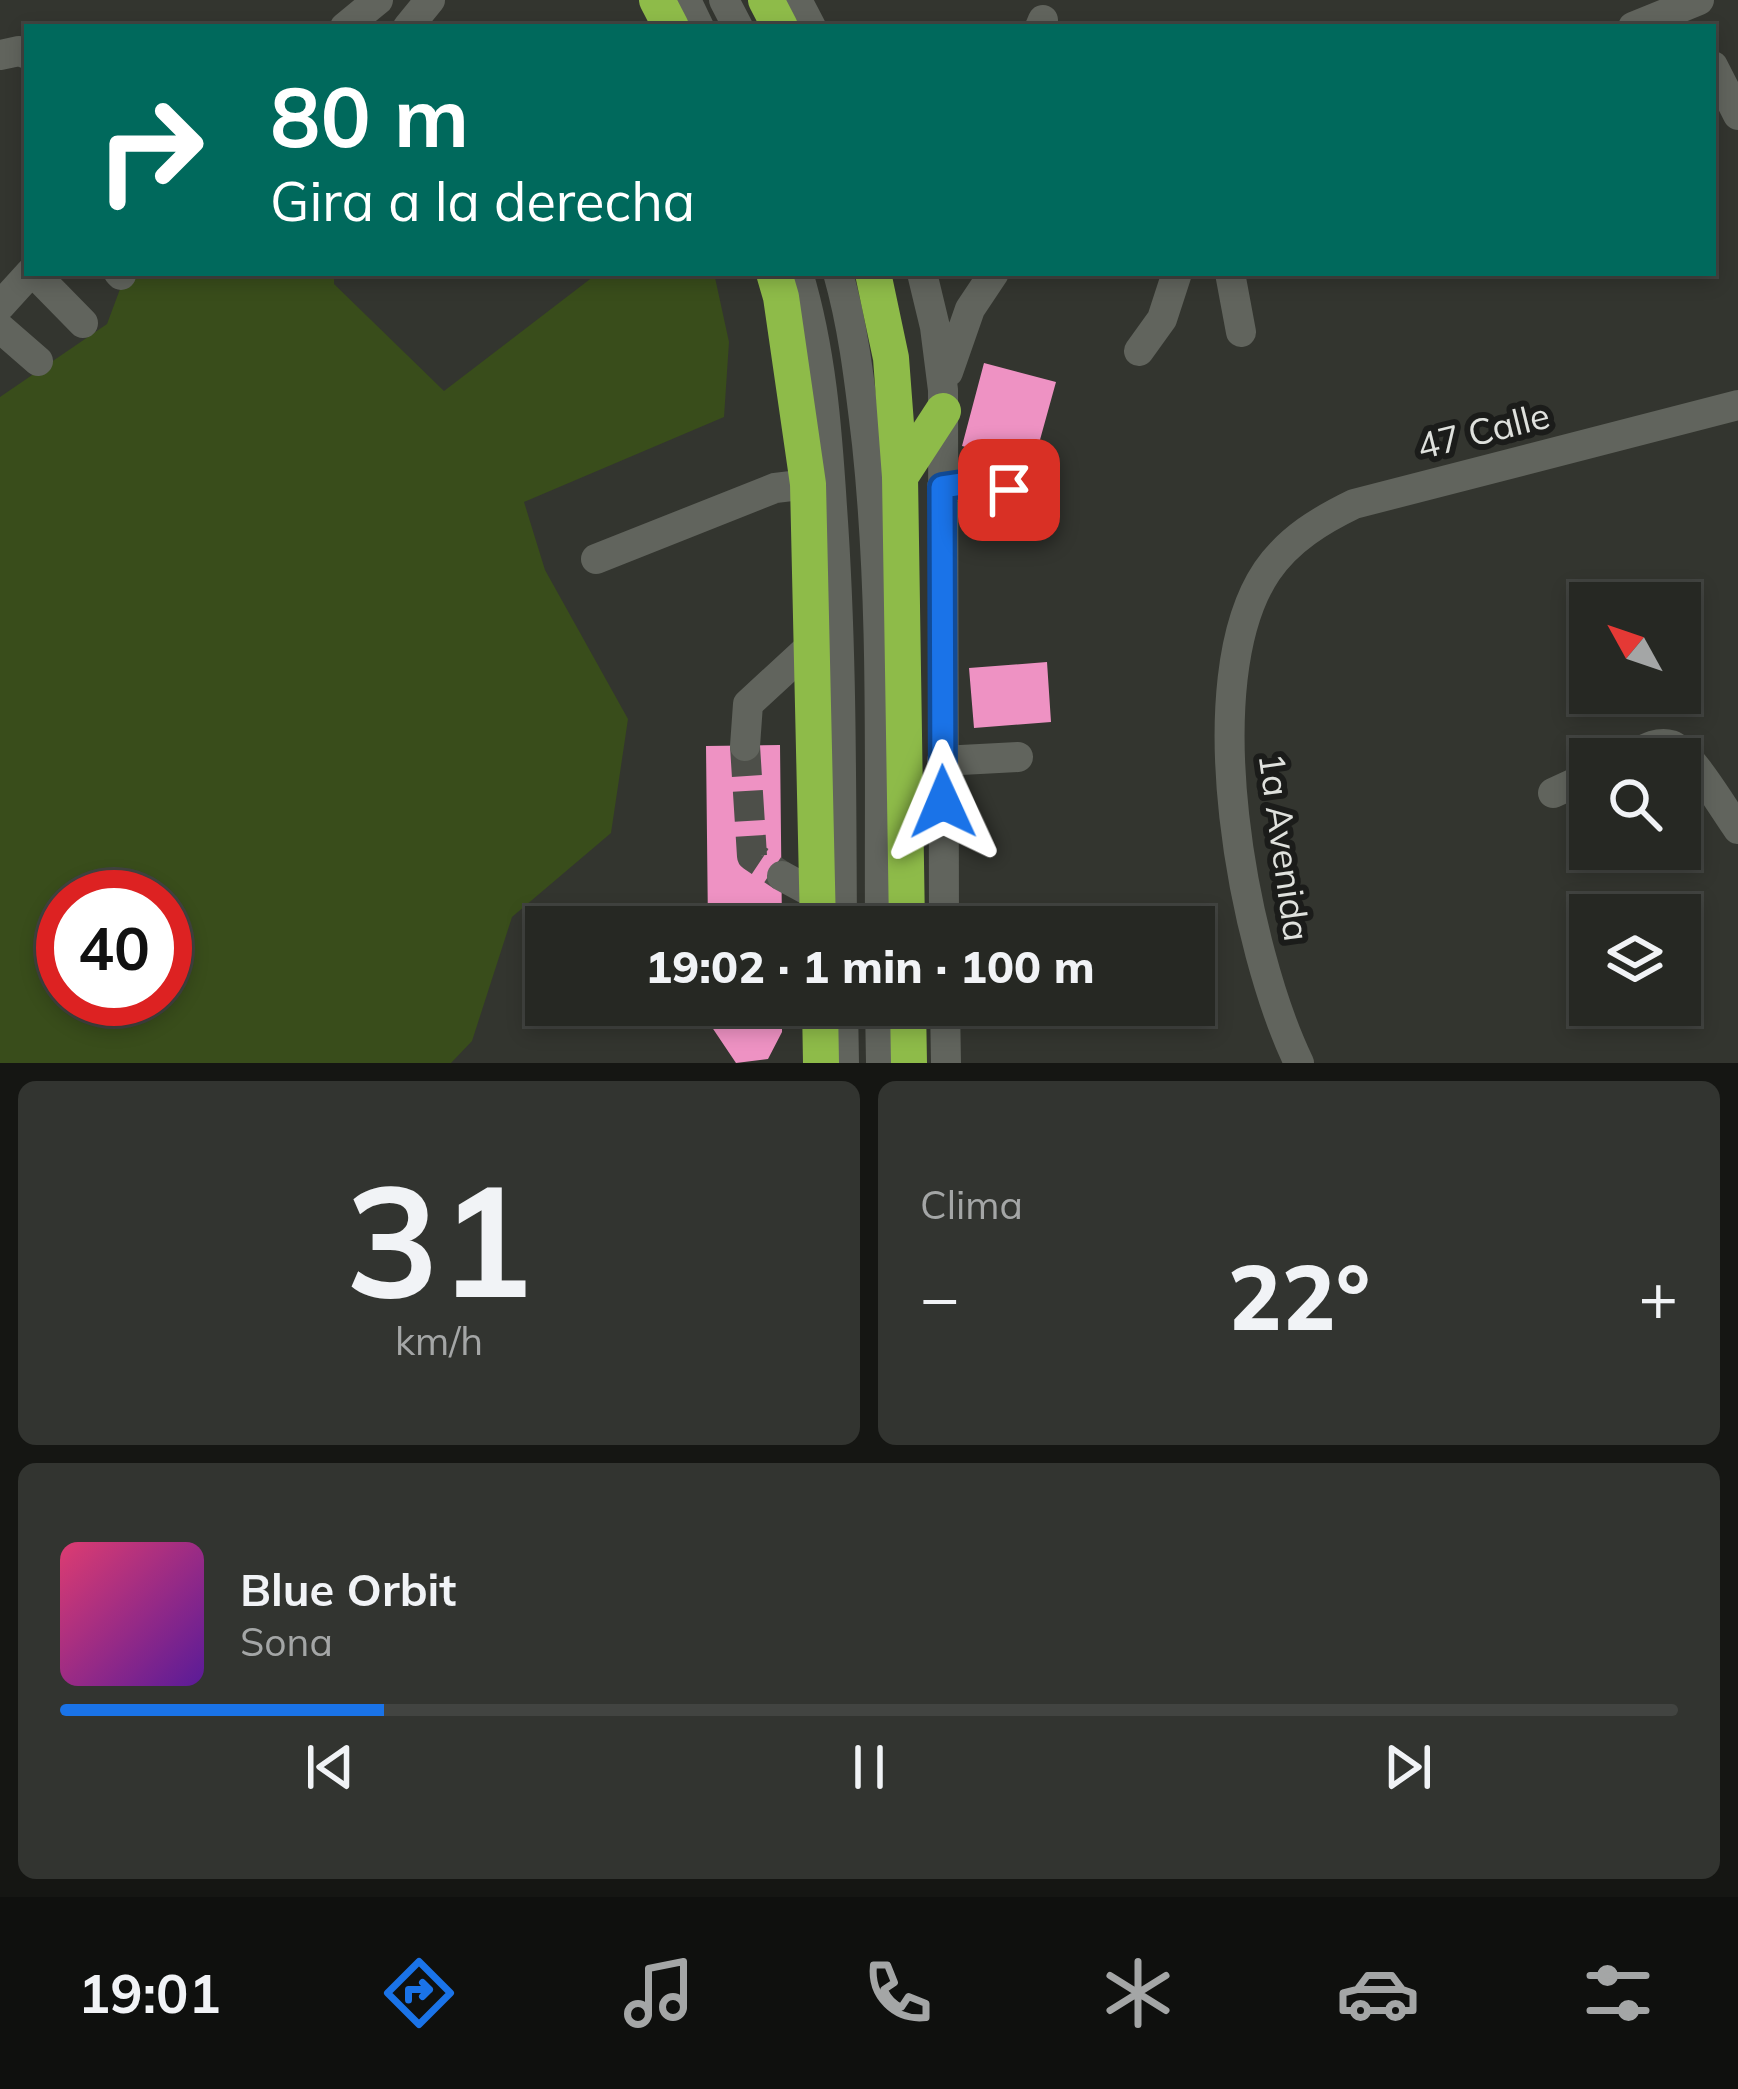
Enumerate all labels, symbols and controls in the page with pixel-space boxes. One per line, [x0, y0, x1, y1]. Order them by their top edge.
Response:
text: 80 m [270, 63, 469, 168]
icon: right [72, 72, 228, 228]
text: Gira a la derecha [270, 167, 695, 235]
street label: 47 Calle [1412, 392, 1554, 468]
pin [958, 439, 1060, 541]
icon: arrive [976, 457, 1042, 523]
north arrow [1569, 582, 1701, 714]
map controls [1569, 582, 1701, 1026]
button: search [1569, 738, 1701, 870]
position arrow [880, 739, 1006, 865]
street label: 1a Avenida [1250, 750, 1320, 944]
speed limit sign: 40 [36, 870, 192, 1026]
button: layers [1569, 894, 1701, 1026]
text: 19:02 · 1 min · 100 m [645, 938, 1095, 994]
text: 31 [345, 1140, 533, 1336]
text: Clima [920, 1180, 1023, 1229]
text: 22° [1228, 1240, 1370, 1353]
text: − [920, 1255, 960, 1338]
text: + [1638, 1255, 1678, 1338]
text: km/h [395, 1316, 483, 1365]
text: Blue Orbit [240, 1561, 456, 1617]
text: Sona [240, 1617, 333, 1666]
icon: previous [297, 1734, 363, 1800]
icon: pause [836, 1734, 902, 1800]
icon: next [1375, 1734, 1441, 1800]
icon: directions [377, 1951, 461, 2035]
icon: music [617, 1951, 701, 2035]
icon: phone [856, 1951, 940, 2035]
icon: climate [1096, 1951, 1180, 2035]
icon: car [1336, 1951, 1420, 2035]
icon: filters [1576, 1951, 1660, 2035]
text: 19:01 [78, 1959, 221, 2027]

